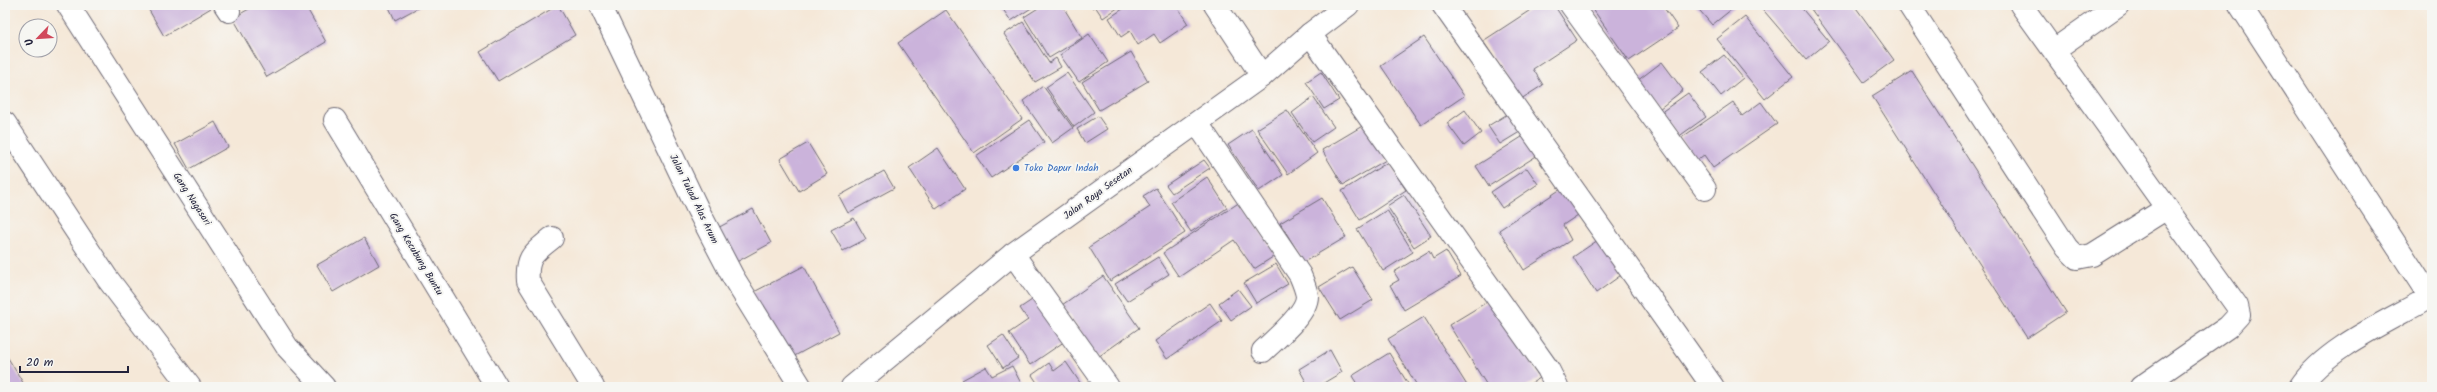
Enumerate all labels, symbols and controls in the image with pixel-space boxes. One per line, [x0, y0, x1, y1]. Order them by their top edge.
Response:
north arrow [18, 18, 58, 58]
text: U [20, 35, 39, 49]
street label: Jalan Tukad Alas Arum [665, 151, 723, 247]
place label: Toko Dapur Indah [1024, 160, 1099, 176]
street label: Jalan Raya Sesetan [1060, 162, 1136, 224]
marker: Toko Dapur Indah [1011, 163, 1021, 173]
street label: Gang Nagasari [169, 169, 216, 229]
street label: Gang Kecubung Buntu [385, 210, 447, 299]
scale bar [20, 348, 128, 374]
text: 20 m [26, 353, 54, 372]

